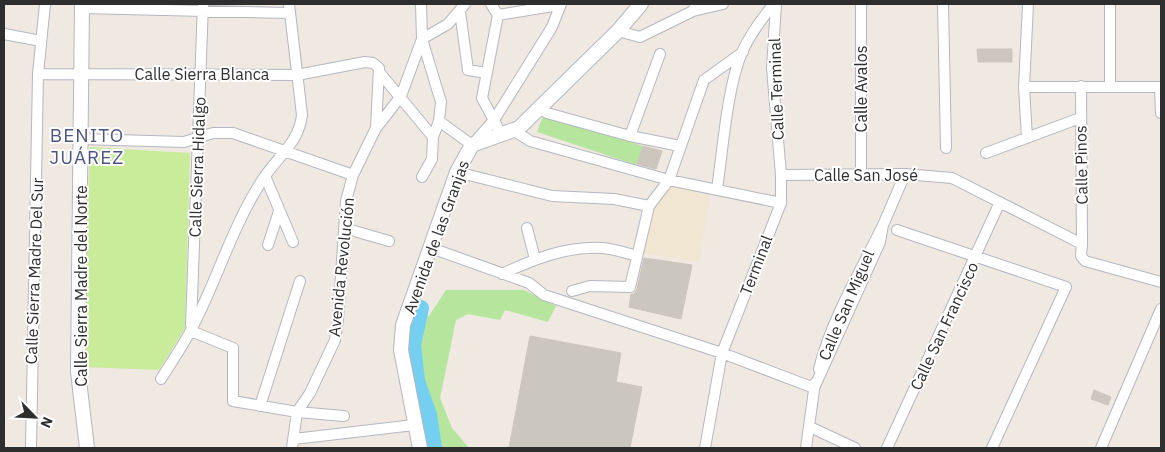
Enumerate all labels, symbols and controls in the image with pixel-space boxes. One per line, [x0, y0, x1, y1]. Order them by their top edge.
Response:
street label: Calle Terminal [764, 37, 788, 141]
street label: Calle Avalos [851, 46, 871, 132]
street label: Calle Sierra Blanca [135, 64, 270, 84]
street label: Calle Sierra Hidalgo [185, 96, 209, 238]
district label: BENITO JUÁREZ [50, 123, 124, 169]
street label: Calle Pinos [1070, 125, 1092, 205]
street label: Avenida de las Granjas [399, 157, 473, 317]
street label: Calle San José [814, 165, 918, 185]
street label: Calle Sierra Madre Del Sur [21, 177, 47, 365]
street label: Calle Sierra Madre del Norte [71, 185, 91, 387]
street label: Avenida Revolución [324, 196, 358, 338]
street label: Terminal [735, 232, 777, 298]
street label: Calle San Miguel [814, 247, 878, 363]
street label: Calle San Francisco [906, 259, 982, 393]
north arrow [10, 392, 60, 442]
text: N [37, 414, 57, 431]

